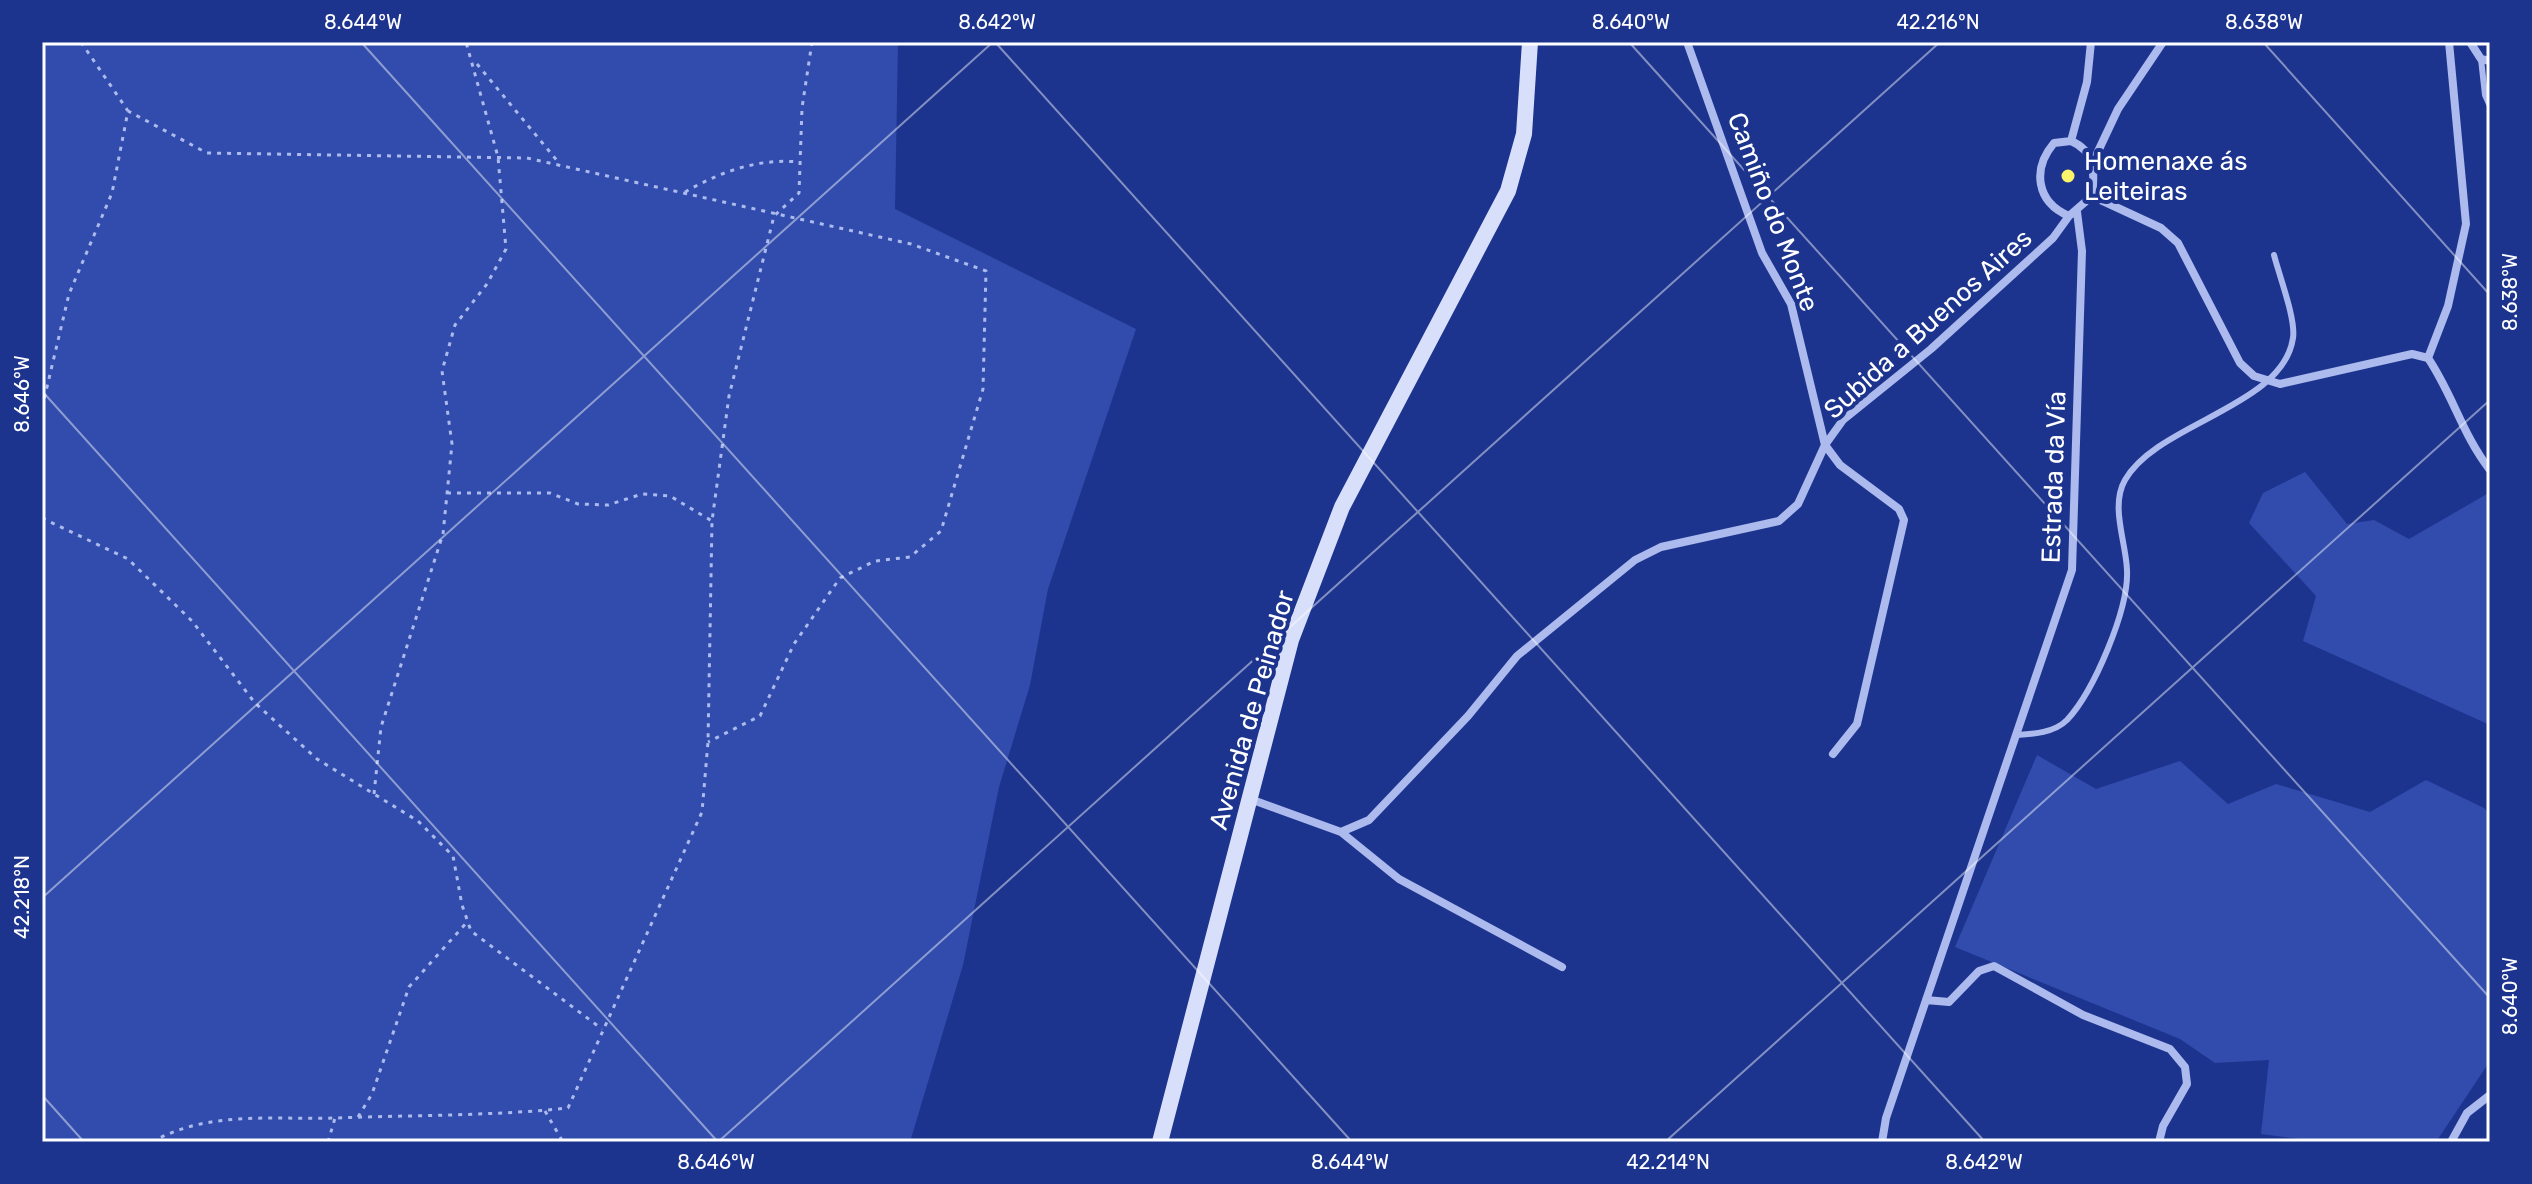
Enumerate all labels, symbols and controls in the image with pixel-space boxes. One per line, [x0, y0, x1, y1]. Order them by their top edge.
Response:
text: 8.644°W [324, 10, 402, 34]
text: 8.642°W [958, 10, 1036, 34]
text: 8.640°W [1592, 10, 1670, 34]
text: 42.216°N [1896, 10, 1980, 34]
text: 8.638°W [2225, 10, 2303, 34]
street label: Camiño do Monte [1721, 108, 1825, 316]
place label: Homenaxe ás Leiteiras [2084, 146, 2247, 207]
marker: Homenaxe ás Leiteiras [2059, 167, 2077, 185]
street label: Subida a Buenos Aires [1818, 223, 2038, 425]
text: 8.638°W [2498, 253, 2522, 331]
text: 8.646°W [10, 355, 34, 433]
street label: Estrada da Vía [2036, 390, 2072, 564]
street label: Avenida de Peinador [1203, 587, 1301, 833]
text: 42.218°N [10, 855, 34, 939]
text: 8.640°W [2498, 957, 2522, 1035]
text: 8.646°W [677, 1150, 755, 1174]
text: 8.644°W [1311, 1150, 1389, 1174]
text: 42.214°N [1626, 1150, 1710, 1174]
text: 8.642°W [1945, 1150, 2023, 1174]

